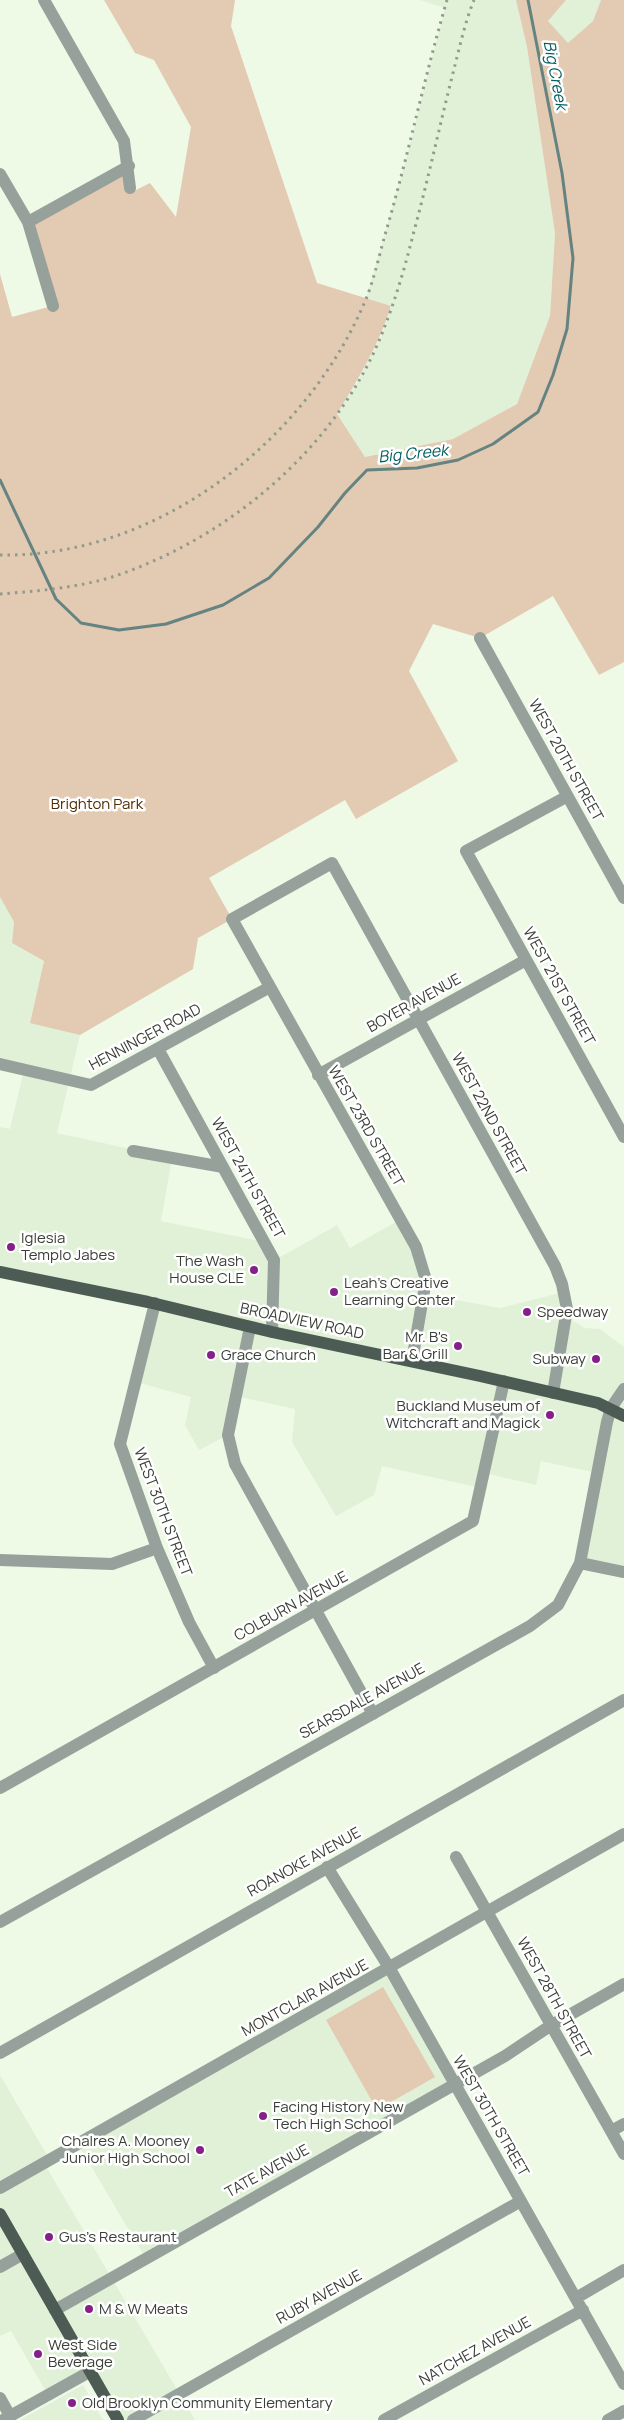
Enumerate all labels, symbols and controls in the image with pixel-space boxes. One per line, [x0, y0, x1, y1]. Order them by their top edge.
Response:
water label: Big Creek [539, 39, 574, 113]
water label: Big Creek [377, 438, 451, 468]
street label: WEST 20TH STREET [524, 695, 609, 825]
park label: Brighton Park [51, 793, 144, 814]
street label: WEST 21ST STREET [518, 923, 601, 1049]
street label: BOYER AVENUE [363, 968, 464, 1037]
street label: HENNINGER ROAD [85, 998, 205, 1075]
street label: WEST 22ND STREET [447, 1049, 532, 1179]
street label: WEST 23RD STREET [323, 1062, 410, 1190]
street label: WEST 24TH STREET [207, 1114, 290, 1242]
place label: Iglesia Templo Jabes [21, 1227, 115, 1265]
marker: Iglesia Templo Jabes [5, 1241, 17, 1253]
place label: The Wash House CLE [169, 1250, 244, 1288]
marker: The Wash House CLE [248, 1264, 260, 1276]
place label: Leah's Creative Learning Center [344, 1272, 456, 1310]
marker: Leah's Creative Learning Center [328, 1286, 340, 1298]
street label: BROADVIEW ROAD [238, 1297, 366, 1344]
place label: Speedway [537, 1301, 608, 1322]
marker: Speedway [521, 1306, 533, 1318]
place label: Mr. B's Bar & Grill [383, 1326, 448, 1364]
marker: Mr. B's Bar & Grill [452, 1340, 464, 1352]
place label: Grace Church [221, 1344, 316, 1365]
place label: Subway [532, 1348, 586, 1369]
marker: Grace Church [205, 1349, 217, 1361]
marker: Subway [590, 1353, 602, 1365]
place label: Buckland Museum of Witchcraft and Magick [386, 1395, 541, 1433]
marker: Buckland Museum of Witchcraft and Magick [544, 1409, 556, 1421]
street label: WEST 30TH STREET [129, 1444, 198, 1579]
street label: COLBURN AVENUE [230, 1566, 351, 1646]
street label: SEARSDALE AVENUE [295, 1657, 428, 1744]
street label: ROANOKE AVENUE [243, 1822, 364, 1901]
street label: WEST 28TH STREET [512, 1933, 597, 2062]
street label: MONTCLAIR AVENUE [238, 1954, 372, 2041]
street label: WEST 30TH STREET [448, 2051, 535, 2180]
place label: Facing History New Tech High School [273, 2096, 404, 2134]
marker: Facing History New Tech High School [257, 2110, 269, 2122]
place label: Chalres A. Mooney Junior High School [62, 2130, 190, 2168]
street label: TATE AVENUE [221, 2139, 313, 2202]
marker: Chalres A. Mooney Junior High School [194, 2144, 206, 2156]
place label: Gus's Restaurant [59, 2226, 177, 2247]
marker: Gus's Restaurant [43, 2231, 55, 2243]
street label: RUBY AVENUE [272, 2264, 365, 2329]
place label: M & W Meats [99, 2298, 188, 2319]
marker: M & W Meats [83, 2303, 95, 2315]
street label: NATCHEZ AVENUE [415, 2311, 535, 2390]
place label: West Side Beverage [48, 2334, 117, 2372]
marker: West Side Beverage [32, 2348, 44, 2360]
place label: Old Brooklyn Community Elementary [82, 2392, 333, 2413]
marker: Old Brooklyn Community Elementary [66, 2397, 78, 2409]

